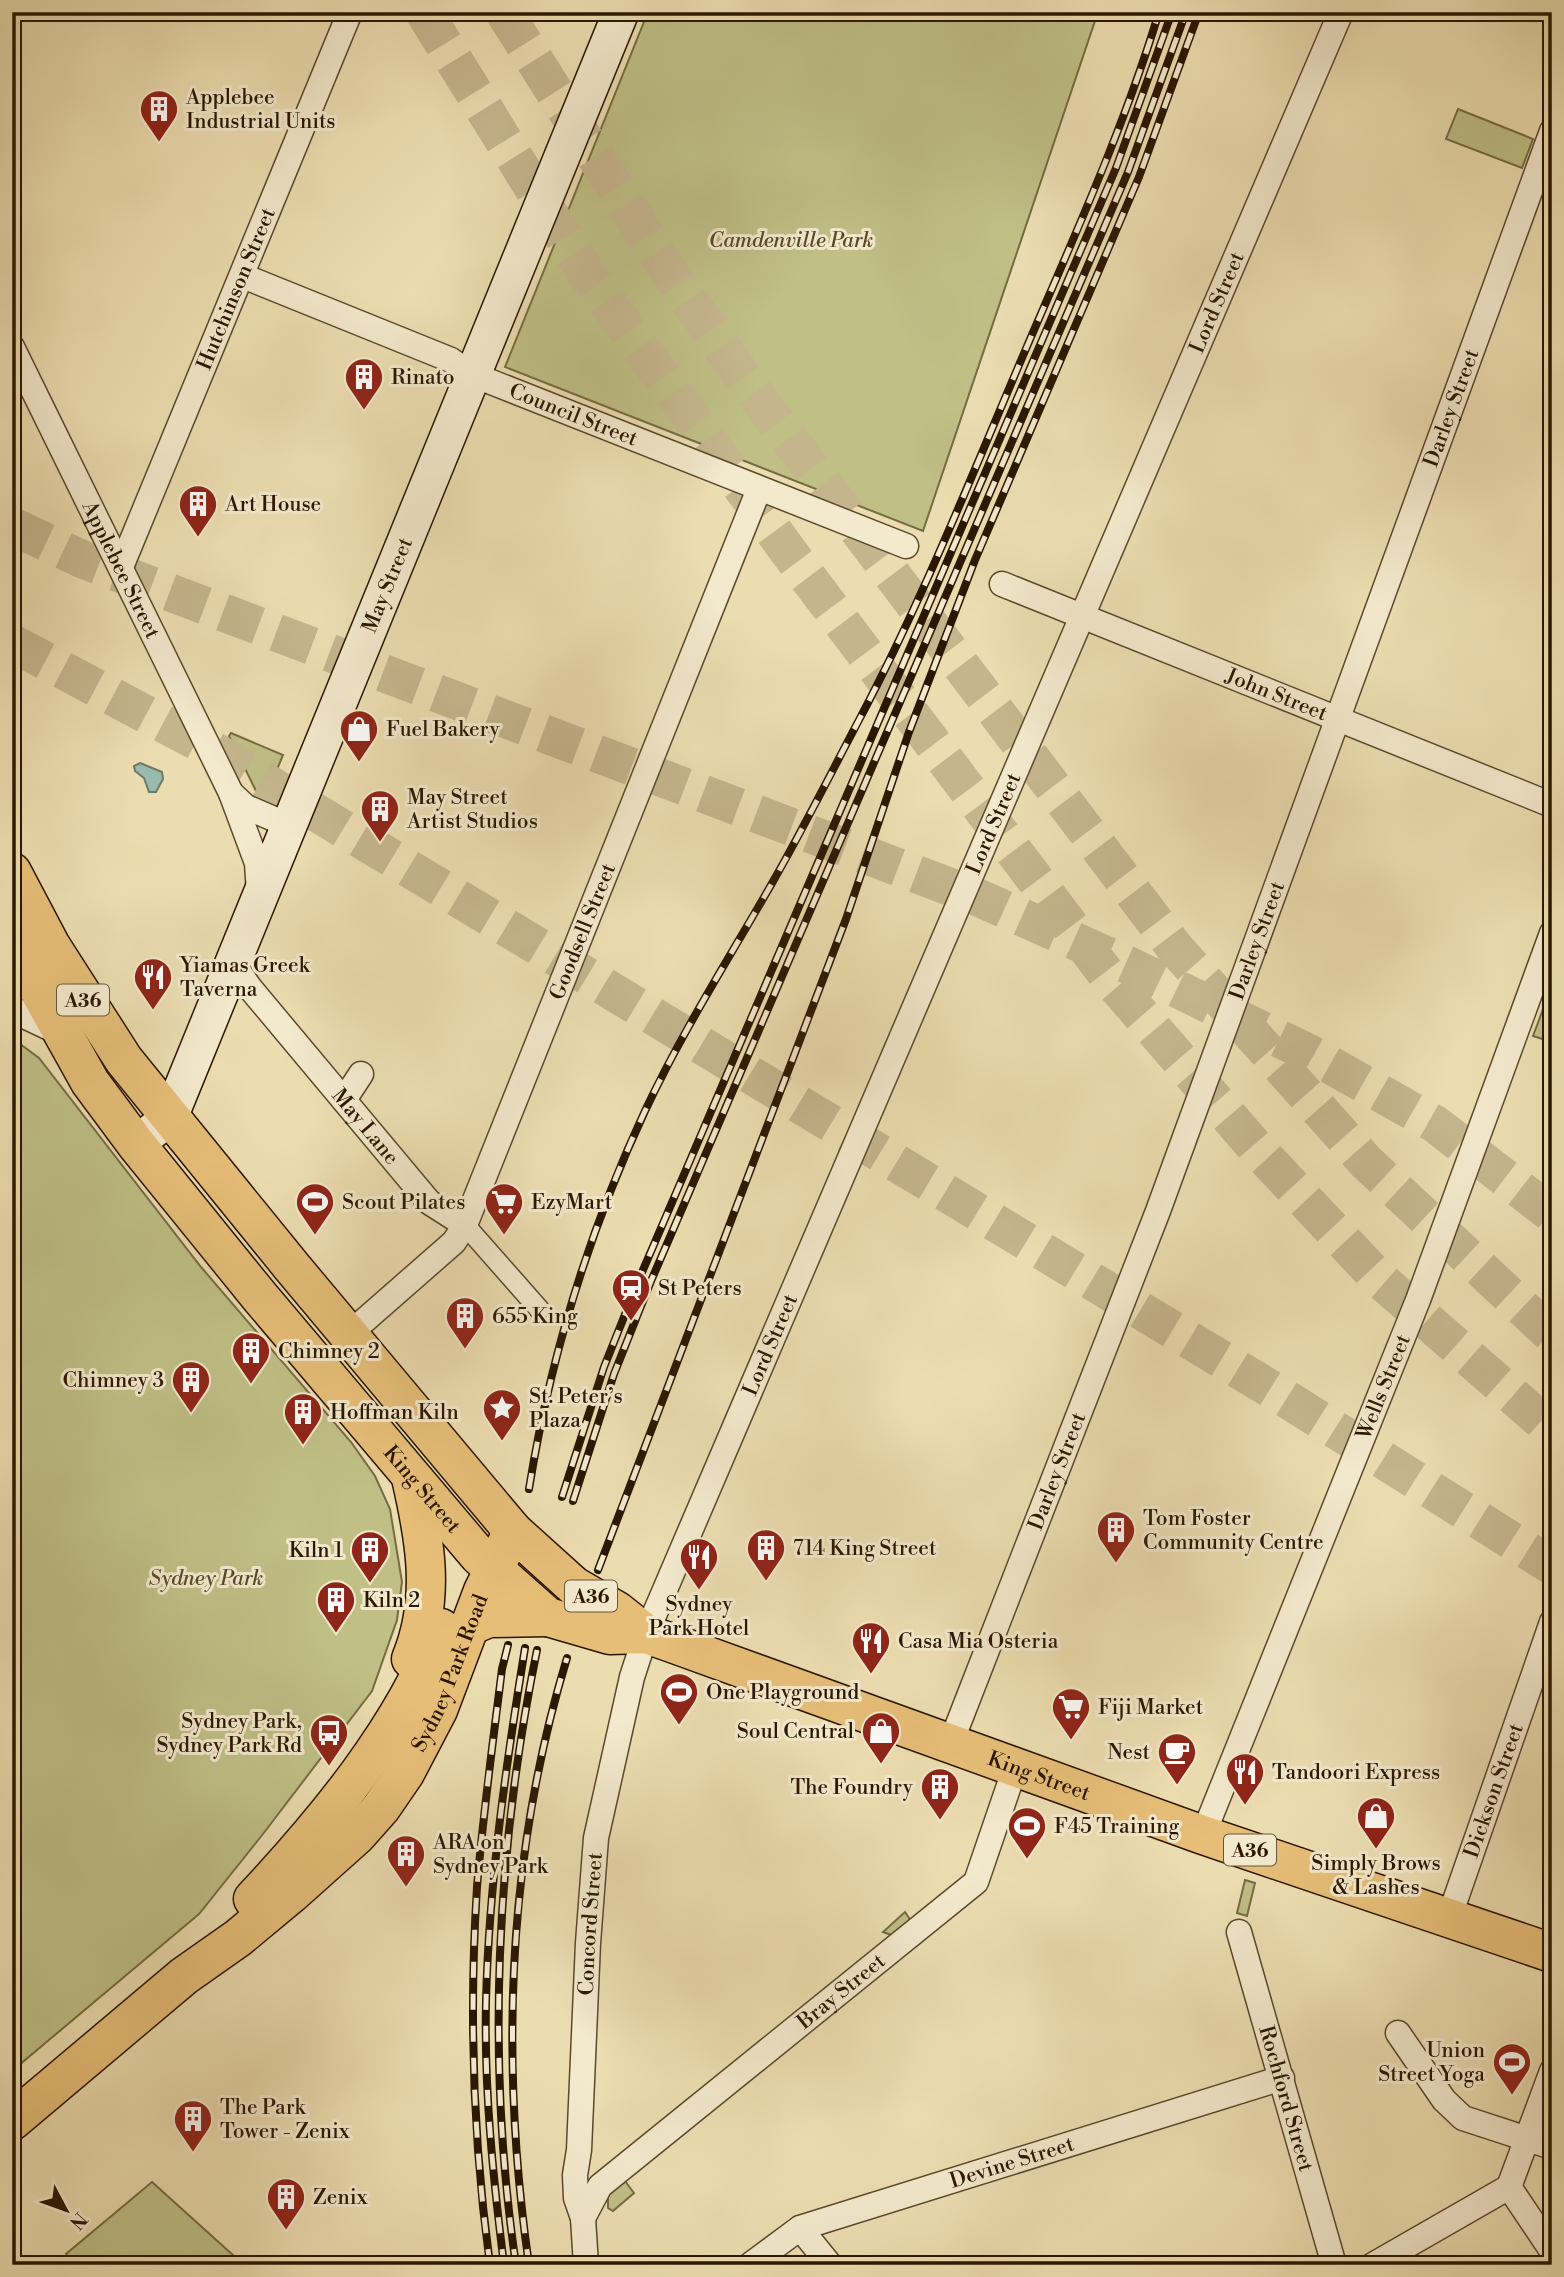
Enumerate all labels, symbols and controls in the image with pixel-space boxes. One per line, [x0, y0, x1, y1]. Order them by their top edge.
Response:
place label: Applebee Industrial Units [185, 85, 336, 135]
building icon: Applebee Industrial Units [138, 88, 180, 143]
street label: Hutchinson Street [192, 204, 282, 374]
park label: Camdenville Park [709, 228, 873, 254]
street label: Lord Street [1184, 248, 1251, 358]
street label: Darley Street [1418, 345, 1486, 471]
building icon: Rinato [343, 356, 385, 411]
place label: Rinato [391, 365, 455, 391]
street label: Council Street [505, 378, 642, 453]
building icon: Art House [177, 483, 219, 538]
place label: Art House [224, 492, 321, 518]
street label: Applebee Street [75, 496, 165, 644]
street label: May Street [357, 533, 419, 637]
street label: John Street [1221, 663, 1331, 728]
shop icon: Fuel Bakery [338, 708, 380, 763]
place label: Fuel Bakery [386, 717, 500, 743]
street label: Lord Street [961, 769, 1028, 879]
place label: May Street Artist Studios [406, 785, 538, 835]
building icon: May Street Artist Studios [359, 788, 401, 843]
street label: Goodsell Street [544, 859, 622, 1004]
street label: Darley Street [1224, 878, 1291, 1004]
place label: Yiamas Greek Taverna [179, 953, 311, 1003]
restaurant icon: Yiamas Greek Taverna [132, 956, 174, 1011]
road number: A36 [57, 984, 109, 1016]
street label: May Lane [326, 1084, 404, 1170]
sports icon: Scout Pilates [294, 1181, 336, 1236]
supermarket icon: EzyMart [483, 1181, 525, 1236]
place label: Scout Pilates [342, 1190, 465, 1216]
place label: EzyMart [531, 1190, 613, 1216]
station icon: St Peters [610, 1267, 652, 1322]
place label: St Peters [658, 1276, 742, 1302]
street label: Lord Street [738, 1290, 804, 1400]
building icon: 655 King [444, 1295, 486, 1350]
place label: 655 King [492, 1304, 578, 1330]
building icon: Chimney 2 [230, 1330, 272, 1385]
street label: Wells Street [1351, 1330, 1417, 1445]
place label: Chimney 2 [278, 1339, 380, 1365]
building icon: Chimney 3 [170, 1359, 212, 1414]
place label: Chimney 3 [63, 1368, 164, 1394]
place label: St. Peter’s Plaza [529, 1384, 623, 1434]
place icon: St. Peter’s Plaza [481, 1387, 523, 1442]
building icon: Hoffman Kiln [282, 1391, 324, 1446]
place label: Hoffman Kiln [330, 1400, 459, 1426]
street label: Darley Street [1023, 1408, 1092, 1534]
street label: King Street [377, 1440, 467, 1539]
place label: Tom Foster Community Centre [1143, 1506, 1324, 1556]
building icon: Tom Foster Community Centre [1095, 1509, 1137, 1564]
building icon: 714 King Street [745, 1527, 787, 1582]
building icon: Kiln 1 [349, 1529, 391, 1584]
restaurant icon: Sydney Park Hotel [678, 1536, 720, 1591]
place label: 714 King Street [793, 1536, 937, 1562]
place label: Kiln 1 [289, 1538, 343, 1564]
park label: Sydney Park [149, 1566, 263, 1592]
building icon: Kiln 2 [315, 1579, 357, 1634]
road number: A36 [565, 1580, 617, 1612]
place label: Kiln 2 [363, 1588, 420, 1614]
street label: Sydney Park Road [406, 1591, 495, 1756]
place label: Sydney Park Hotel [649, 1592, 749, 1642]
restaurant icon: Casa Mia Osteria [850, 1620, 892, 1675]
place label: Casa Mia Osteria [898, 1629, 1059, 1655]
sports icon: One Playground [658, 1671, 700, 1726]
place label: One Playground [706, 1680, 859, 1706]
supermarket icon: Fiji Market [1050, 1686, 1092, 1741]
place label: Fiji Market [1098, 1695, 1204, 1721]
place label: Sydney Park, Sydney Park Rd [156, 1709, 302, 1759]
shop icon: Soul Central [860, 1710, 902, 1765]
bus stop icon: Sydney Park, Sydney Park Rd [308, 1712, 350, 1767]
place label: Soul Central [737, 1719, 854, 1745]
street label: Dickson Street [1459, 1720, 1530, 1862]
cafe icon: Nest [1156, 1731, 1198, 1786]
place label: Nest [1107, 1740, 1151, 1766]
street label: King Street [984, 1746, 1094, 1807]
restaurant icon: Tandoori Express [1224, 1751, 1266, 1806]
place label: Tandoori Express [1272, 1760, 1440, 1786]
building icon: The Foundry [919, 1766, 961, 1821]
place label: The Foundry [791, 1775, 914, 1801]
shop icon: Simply Brows & Lashes [1355, 1795, 1397, 1850]
sports icon: F45 Training [1006, 1805, 1048, 1860]
place label: F45 Training [1054, 1814, 1180, 1840]
place label: ARA on Sydney Park [432, 1830, 549, 1880]
building icon: ARA on Sydney Park [385, 1833, 427, 1888]
road number: A36 [1224, 1834, 1276, 1866]
street label: Concord Street [574, 1851, 609, 1996]
place label: Simply Brows & Lashes [1311, 1851, 1441, 1901]
street label: Bray Street [791, 1948, 891, 2036]
street label: Rochford Street [1252, 2023, 1319, 2175]
place label: Union Street Yoga [1378, 2038, 1485, 2088]
sports icon: Union Street Yoga [1491, 2041, 1533, 2096]
place label: The Park Tower - Zenix [220, 2095, 350, 2145]
building icon: The Park Tower - Zenix [172, 2098, 214, 2153]
street label: Devine Street [947, 2131, 1078, 2195]
north arrow [32, 2176, 102, 2246]
building icon: Zenix [265, 2176, 307, 2231]
place label: Zenix [313, 2185, 368, 2211]
text: N [64, 2207, 92, 2234]

